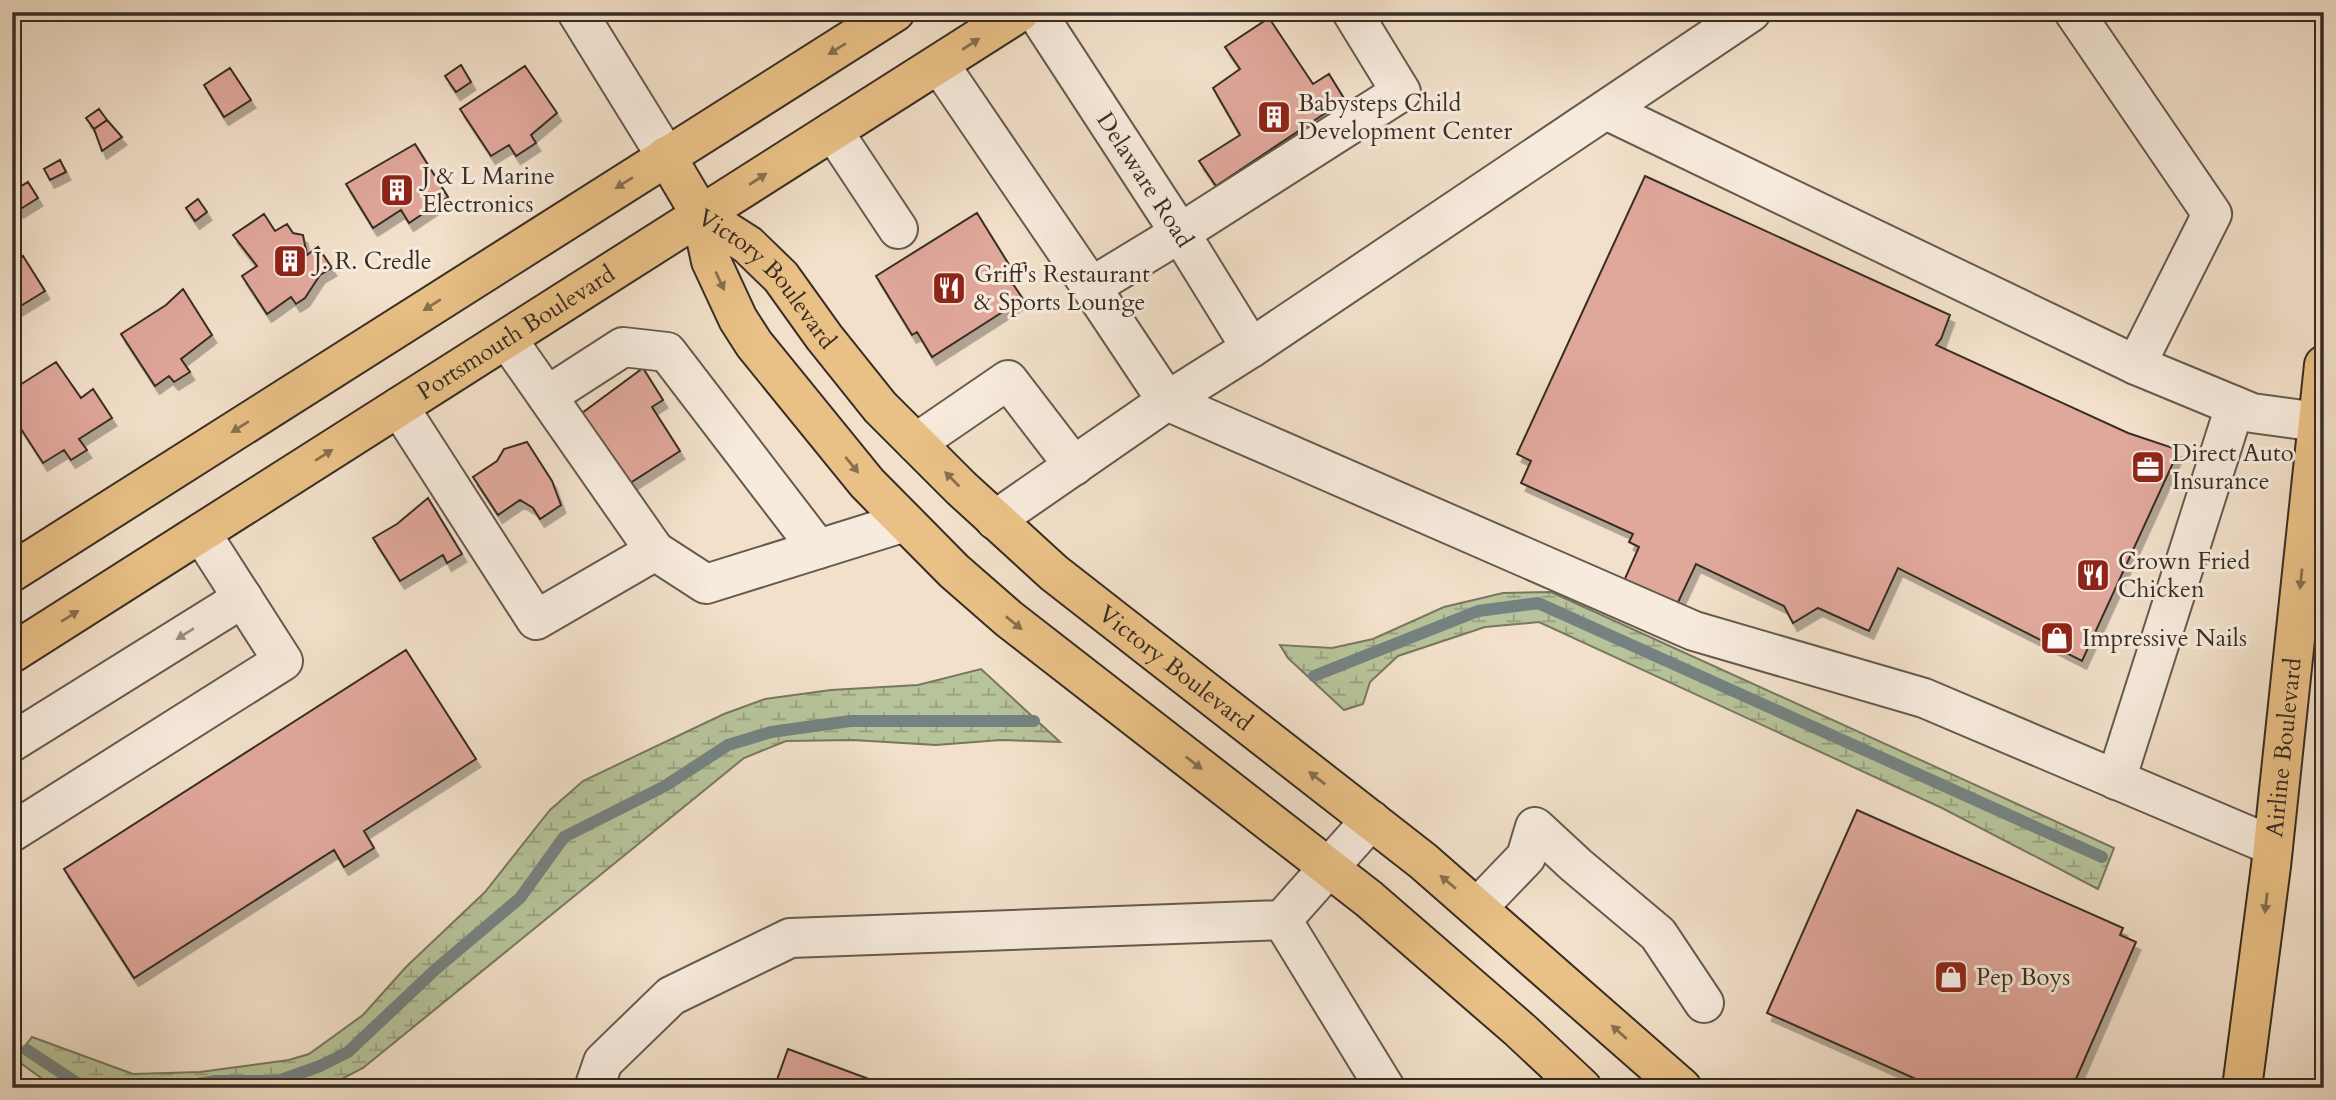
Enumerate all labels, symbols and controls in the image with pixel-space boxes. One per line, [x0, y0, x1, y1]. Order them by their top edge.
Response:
one-way arrow [961, 37, 981, 50]
one-way arrow [828, 42, 847, 55]
place label: Babysteps Child Development Center [1298, 87, 1513, 148]
building icon: Babysteps Child Development Center [1255, 98, 1293, 136]
street label: Delaware Road [1089, 105, 1201, 254]
place label: J & L Marine Electronics [419, 160, 555, 221]
building icon: J & L Marine Electronics [378, 171, 416, 209]
one-way arrow [749, 172, 768, 185]
one-way arrow [615, 176, 634, 189]
street label: Victory Boulevard [692, 201, 844, 356]
building icon: J. R. Credle [271, 242, 309, 280]
place label: J. R. Credle [311, 245, 432, 278]
street label: Portsmouth Boulevard [410, 257, 621, 408]
place label: Griff's Restaurant & Sports Lounge [974, 258, 1150, 319]
restaurant icon: Griff's Restaurant & Sports Lounge [930, 269, 968, 307]
one-way arrow [715, 270, 726, 291]
one-way arrow [423, 298, 442, 311]
one-way arrow [231, 421, 250, 434]
place label: Direct Auto Insurance [2172, 437, 2294, 498]
one-way arrow [314, 448, 334, 461]
office icon: Direct Auto Insurance [2129, 448, 2167, 486]
one-way arrow [844, 456, 859, 473]
one-way arrow [943, 471, 960, 488]
place label: Crown Fried Chicken [2118, 545, 2250, 606]
restaurant icon: Crown Fried Chicken [2074, 556, 2112, 594]
one-way arrow [2295, 569, 2306, 591]
street label: Victory Boulevard [1092, 597, 1260, 739]
one-way arrow [60, 610, 80, 623]
one-way arrow [1005, 616, 1023, 631]
shop icon: Impressive Nails [2038, 619, 2076, 657]
place label: Impressive Nails [2082, 622, 2247, 655]
one-way arrow [175, 627, 195, 640]
street label: Airline Boulevard [2258, 656, 2309, 839]
one-way arrow [1185, 755, 1203, 769]
one-way arrow [1309, 771, 1327, 786]
one-way arrow [1439, 874, 1457, 890]
one-way arrow [2260, 892, 2271, 914]
shop icon: Pep Boys [1932, 958, 1970, 996]
place label: Pep Boys [1976, 961, 2070, 994]
one-way arrow [1610, 1024, 1628, 1040]

